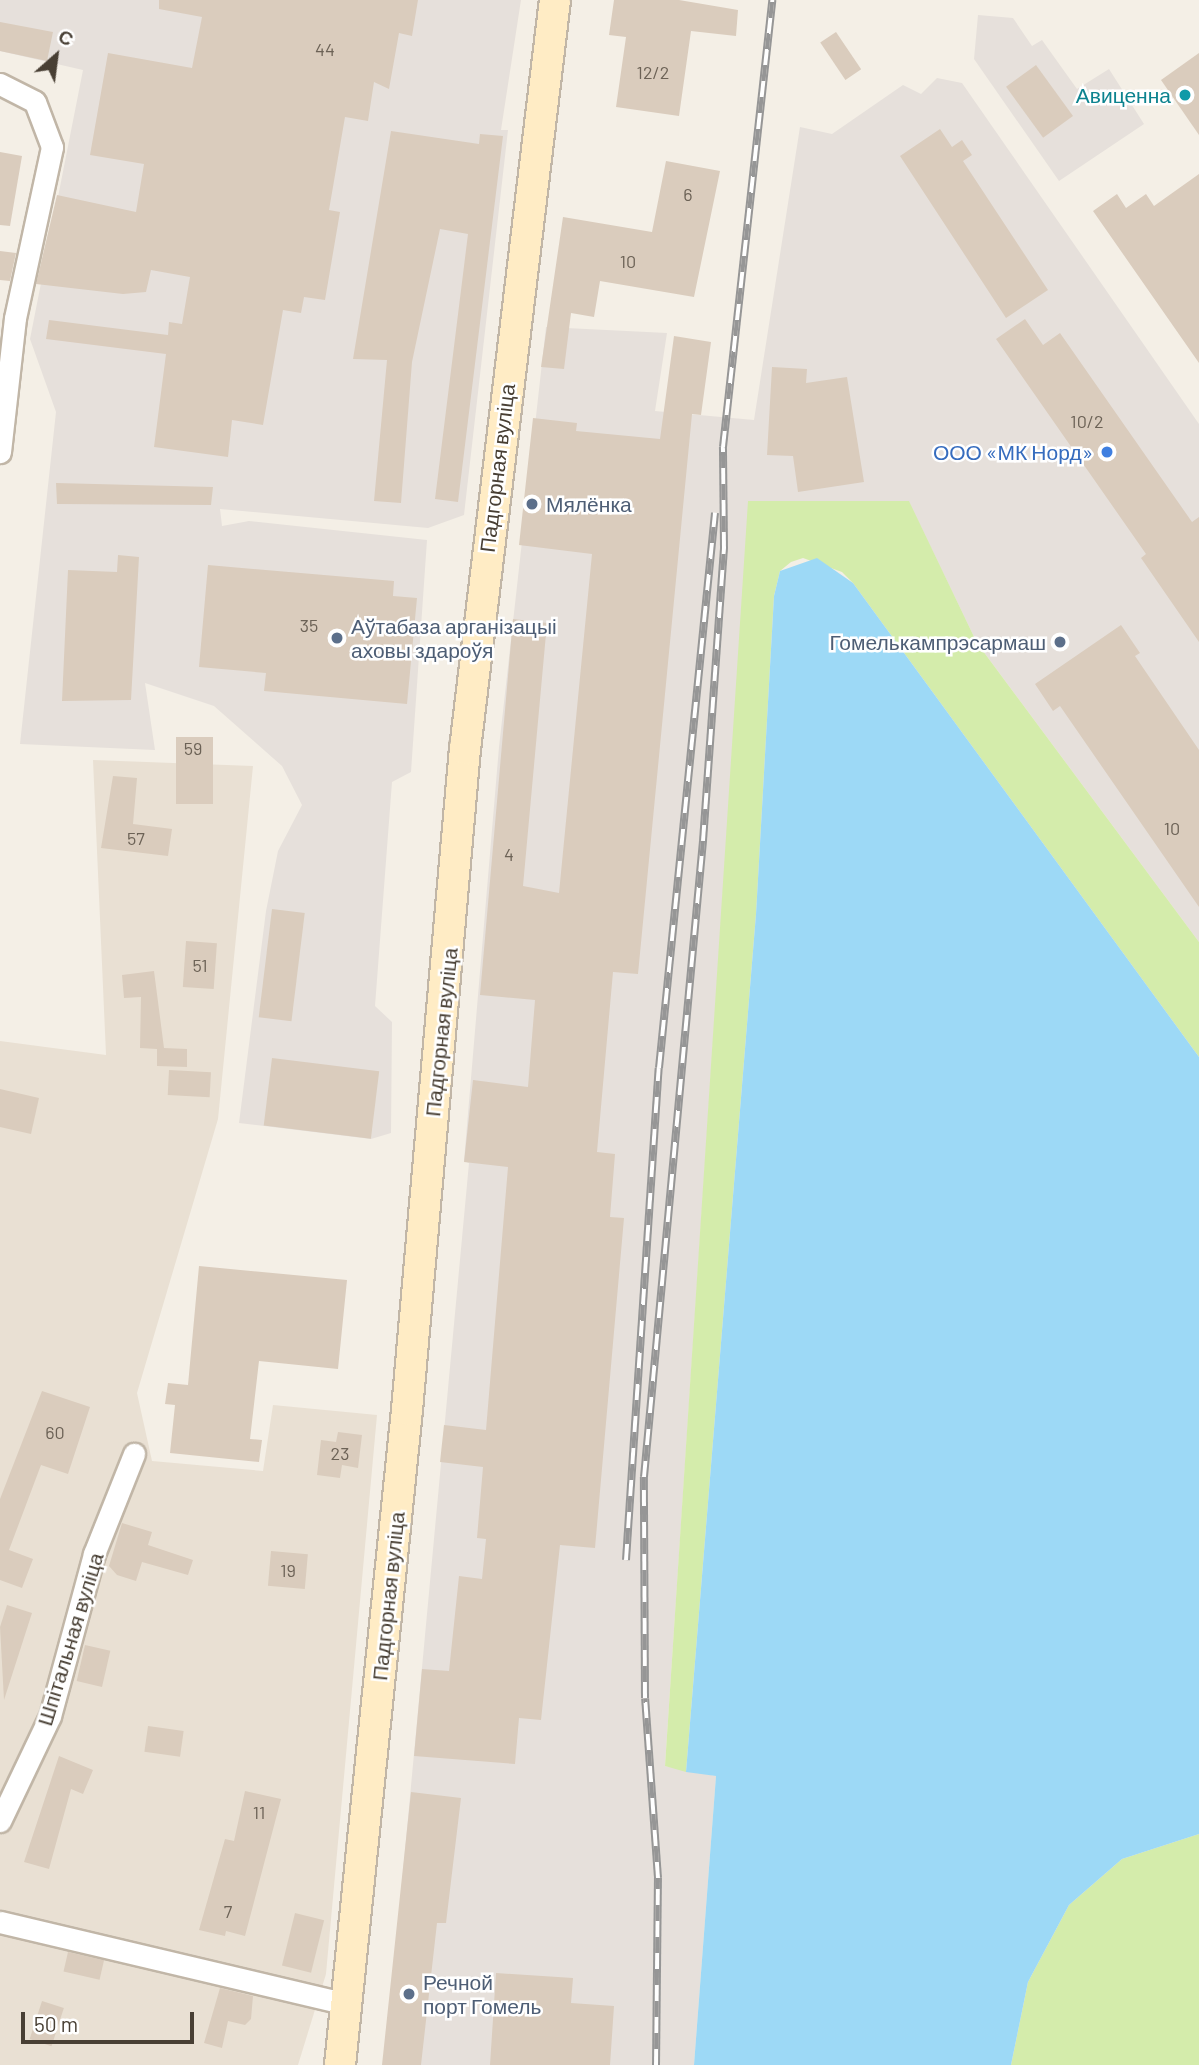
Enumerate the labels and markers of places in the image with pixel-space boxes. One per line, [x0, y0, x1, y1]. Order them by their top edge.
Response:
place label: Авиценна [1076, 82, 1171, 108]
marker: Авиценна [1177, 87, 1193, 103]
place label: ООО «МК Норд» [933, 439, 1093, 465]
marker: ООО «МК Норд» [1099, 444, 1115, 460]
place label: Мялёнка [546, 491, 632, 517]
marker: Мялёнка [524, 496, 540, 512]
place label: Аўтабаза арганізацыі аховы здароўя [351, 613, 557, 663]
place label: Гомелькампрэсармаш [829, 629, 1046, 655]
marker: Аўтабаза арганізацыі аховы здароўя [329, 630, 345, 646]
marker: Гомелькампрэсармаш [1052, 634, 1068, 650]
place label: Речной порт Гомель [423, 1969, 541, 2019]
marker: Речной порт Гомель [401, 1986, 417, 2002]

